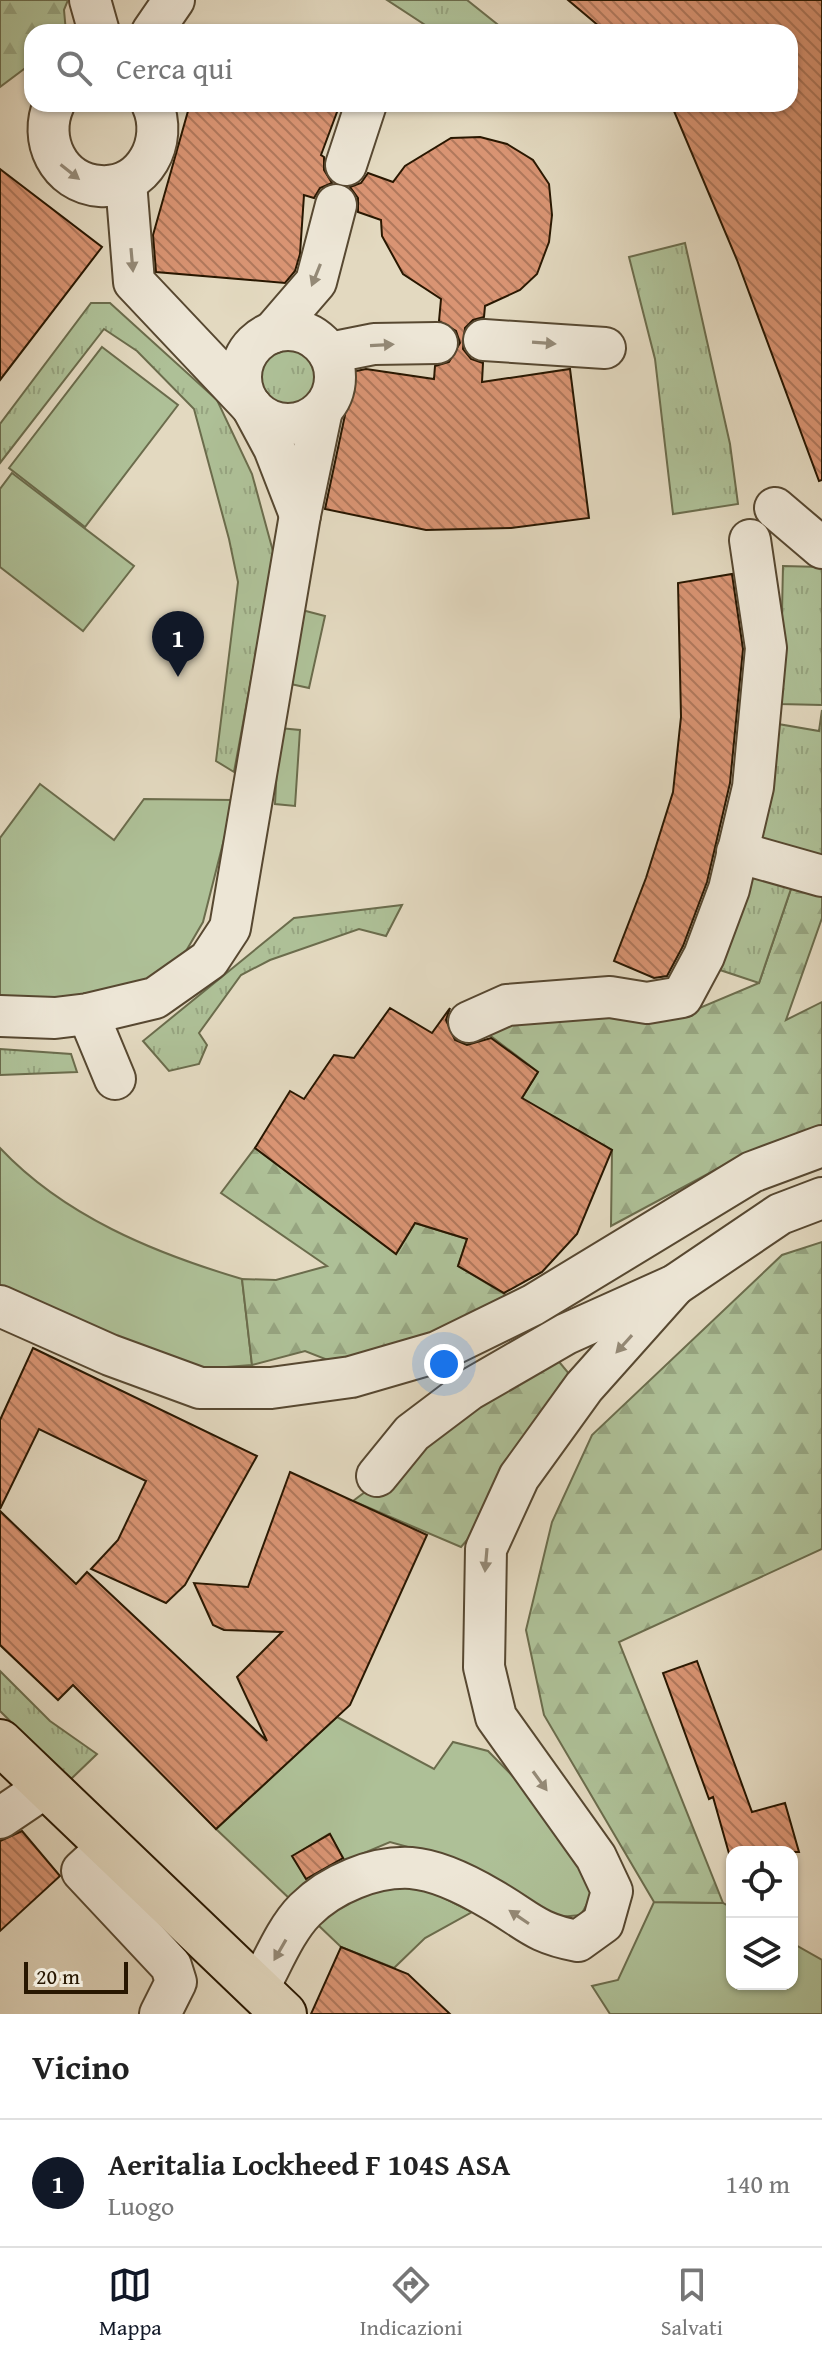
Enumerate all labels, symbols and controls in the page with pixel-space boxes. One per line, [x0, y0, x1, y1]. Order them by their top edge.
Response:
search box [24, 24, 798, 112]
icon: search [52, 46, 96, 90]
text: Cerca qui [116, 46, 233, 90]
one-way arrow [59, 164, 81, 180]
one-way arrow [126, 248, 139, 273]
one-way arrow [309, 264, 322, 288]
one-way arrow [532, 337, 557, 350]
one-way arrow [370, 338, 395, 351]
pin: 1 [152, 611, 204, 677]
one-way arrow [615, 1334, 633, 1353]
your location [424, 1344, 464, 1384]
one-way arrow [480, 1548, 493, 1573]
one-way arrow [532, 1770, 548, 1792]
map controls [726, 1846, 798, 1990]
button: locate [726, 1846, 798, 1918]
one-way arrow [508, 1911, 530, 1925]
button: layers [726, 1918, 798, 1990]
one-way arrow [273, 1939, 287, 1961]
scale bar [24, 1958, 128, 1994]
text: 20 m [36, 1960, 80, 1992]
text: Vicino [32, 2042, 130, 2091]
text: Aeritalia Lockheed F 104S ASA [108, 2142, 511, 2186]
text: 1 [51, 2164, 65, 2203]
text: 140 m [725, 2164, 790, 2203]
text: Luogo [108, 2186, 174, 2225]
tab: Mappa [99, 2263, 162, 2343]
tab: Indicazioni [360, 2263, 463, 2343]
tab: Salvati [661, 2263, 723, 2343]

